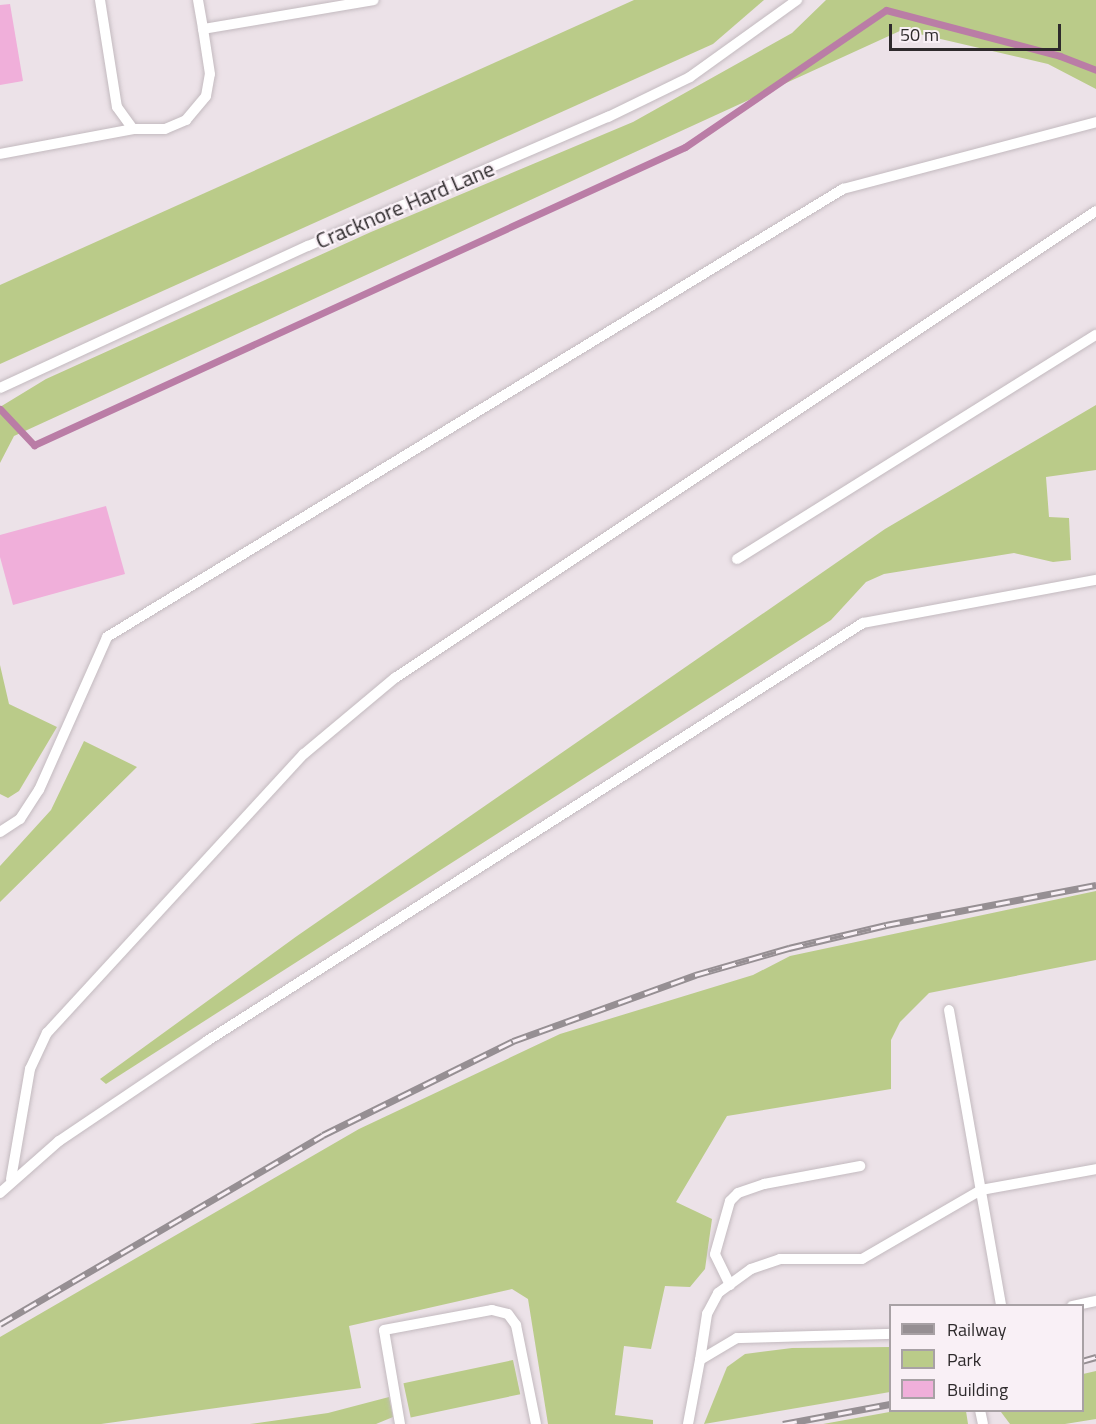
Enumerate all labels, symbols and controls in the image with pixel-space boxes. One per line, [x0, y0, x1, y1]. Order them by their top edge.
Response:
scale bar [892, 12, 1064, 50]
text: 50 m [900, 21, 939, 48]
street label: Cracknore Hard Lane [312, 155, 498, 255]
legend [889, 1304, 1084, 1412]
text: Railway [947, 1316, 1006, 1343]
text: Park [947, 1346, 981, 1373]
text: Building [947, 1376, 1008, 1403]

